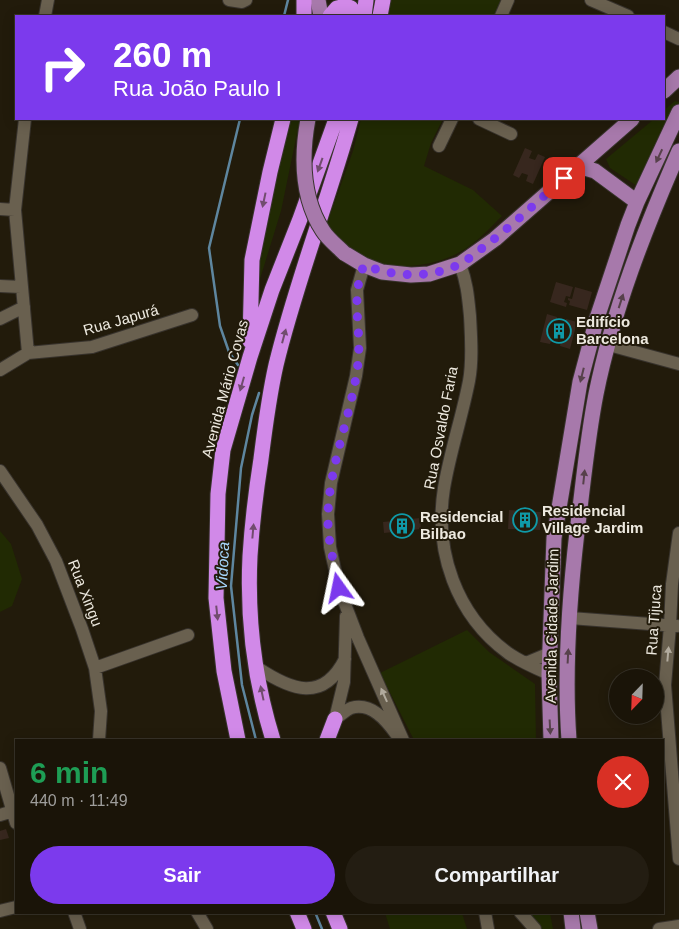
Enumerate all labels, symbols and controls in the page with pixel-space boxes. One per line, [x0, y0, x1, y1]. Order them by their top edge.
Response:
icon: right [30, 35, 95, 100]
text: 260 m [113, 35, 212, 74]
text: Rua João Paulo I [113, 76, 282, 101]
one-way arrow [654, 149, 662, 163]
pin [543, 157, 585, 199]
one-way arrow [316, 158, 324, 173]
icon: arrive [550, 164, 578, 192]
one-way arrow [259, 193, 267, 209]
one-way arrow [618, 294, 625, 309]
street label: Rua Japurá [81, 300, 161, 338]
place label: Edifício Barcelona [576, 313, 649, 347]
street label: Avenida Mário Covas [198, 318, 251, 460]
building icon: Edifício Barcelona [546, 318, 572, 344]
one-way arrow [281, 329, 289, 344]
street label: Rua Osvaldo Faria [420, 364, 461, 491]
one-way arrow [578, 367, 586, 382]
one-way arrow [238, 376, 246, 391]
one-way arrow [580, 469, 588, 485]
place label: Residencial Village Jardim [542, 502, 643, 536]
building icon: Residencial Village Jardim [512, 507, 538, 533]
place label: Residencial Bilbao [420, 508, 503, 542]
building icon: Residencial Bilbao [389, 513, 415, 539]
one-way arrow [249, 523, 257, 539]
water label: Vidoca [213, 541, 232, 591]
street label: Avenida Cidade Jardim [542, 548, 561, 704]
street label: Rua Xingu [65, 557, 106, 629]
position arrow [312, 561, 364, 613]
street label: Rua Tijuca [643, 583, 664, 656]
one-way arrow [214, 605, 222, 621]
one-way arrow [664, 646, 672, 662]
one-way arrow [564, 648, 572, 664]
north arrow [609, 669, 664, 724]
map controls [609, 669, 664, 724]
one-way arrow [258, 685, 266, 700]
one-way arrow [379, 688, 387, 702]
one-way arrow [546, 719, 554, 735]
text: 6 min [30, 756, 108, 789]
button: close [597, 756, 649, 808]
text: 440 m · 11:49 [30, 792, 128, 809]
button: Sair [30, 846, 335, 904]
button: Compartilhar [345, 846, 649, 904]

